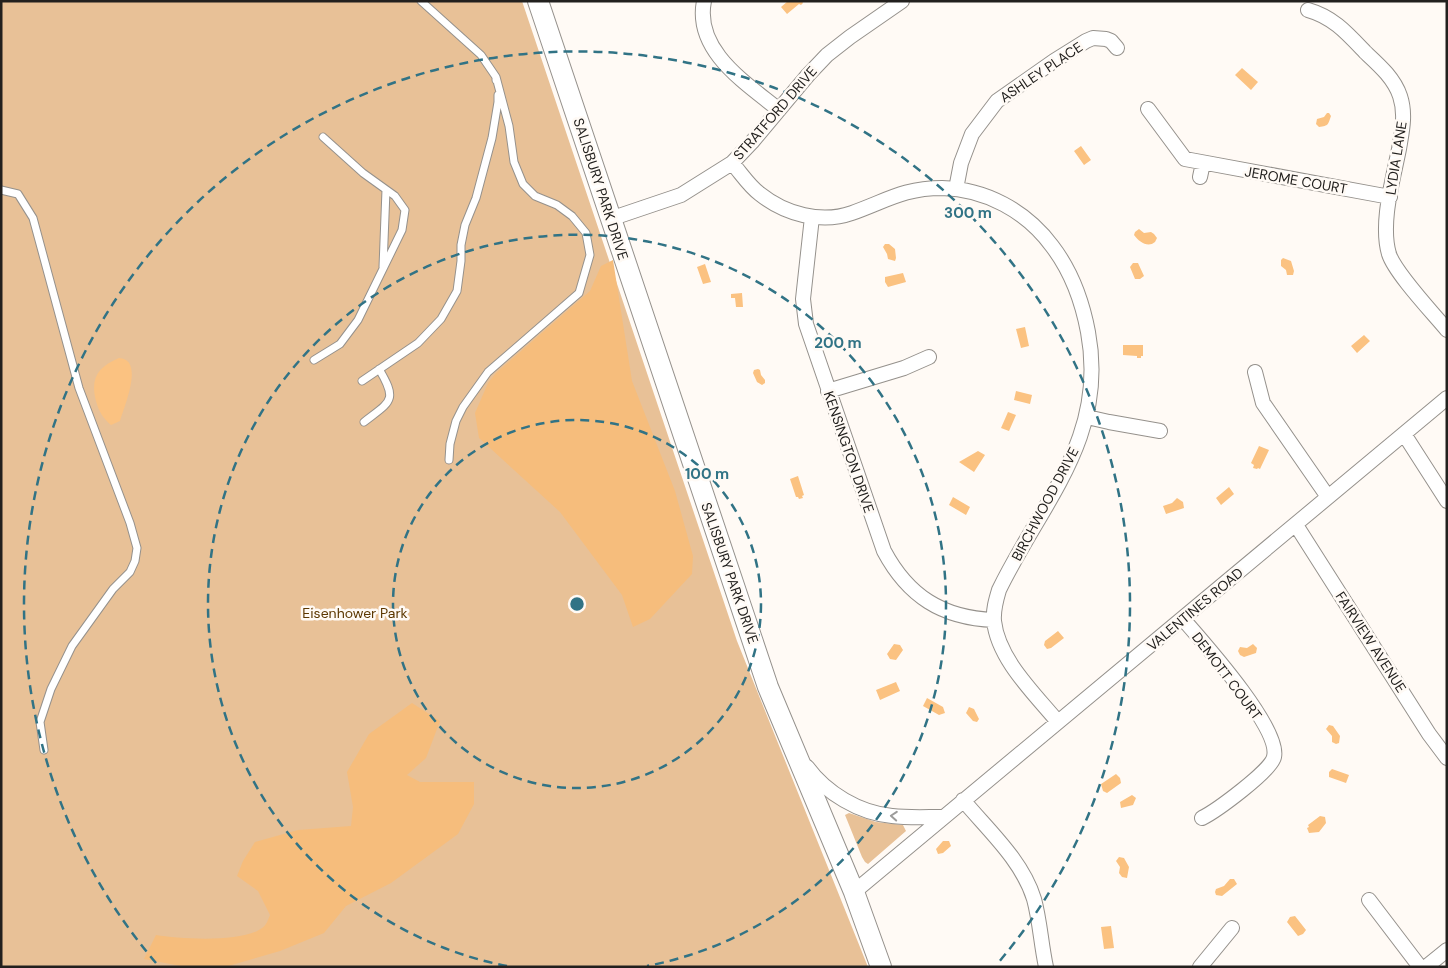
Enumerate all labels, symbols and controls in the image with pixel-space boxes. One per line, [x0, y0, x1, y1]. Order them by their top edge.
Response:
street label: ASHLEY PLACE [996, 38, 1086, 106]
street label: STRATFORD DRIVE [729, 62, 821, 164]
street label: SALISBURY PARK DRIVE [570, 116, 633, 262]
street label: LYDIA LANE [1381, 120, 1411, 196]
street label: JEROME COURT [1243, 162, 1349, 198]
text: 300 m [944, 203, 992, 223]
text: 200 m [814, 333, 862, 353]
street label: KENSINGTON DRIVE [820, 389, 878, 515]
street label: BIRCHWOOD DRIVE [1007, 444, 1083, 564]
text: 100 m [685, 464, 729, 484]
street label: SALISBURY PARK DRIVE [697, 500, 763, 646]
street label: VALENTINES ROAD [1143, 563, 1247, 655]
street label: FAIRVIEW AVENUE [1332, 588, 1410, 696]
centre of rings [568, 595, 586, 613]
park label: Eisenhower Park [302, 604, 408, 622]
street label: DEMOTT COURT [1188, 629, 1266, 724]
one-way arrow [889, 810, 897, 821]

